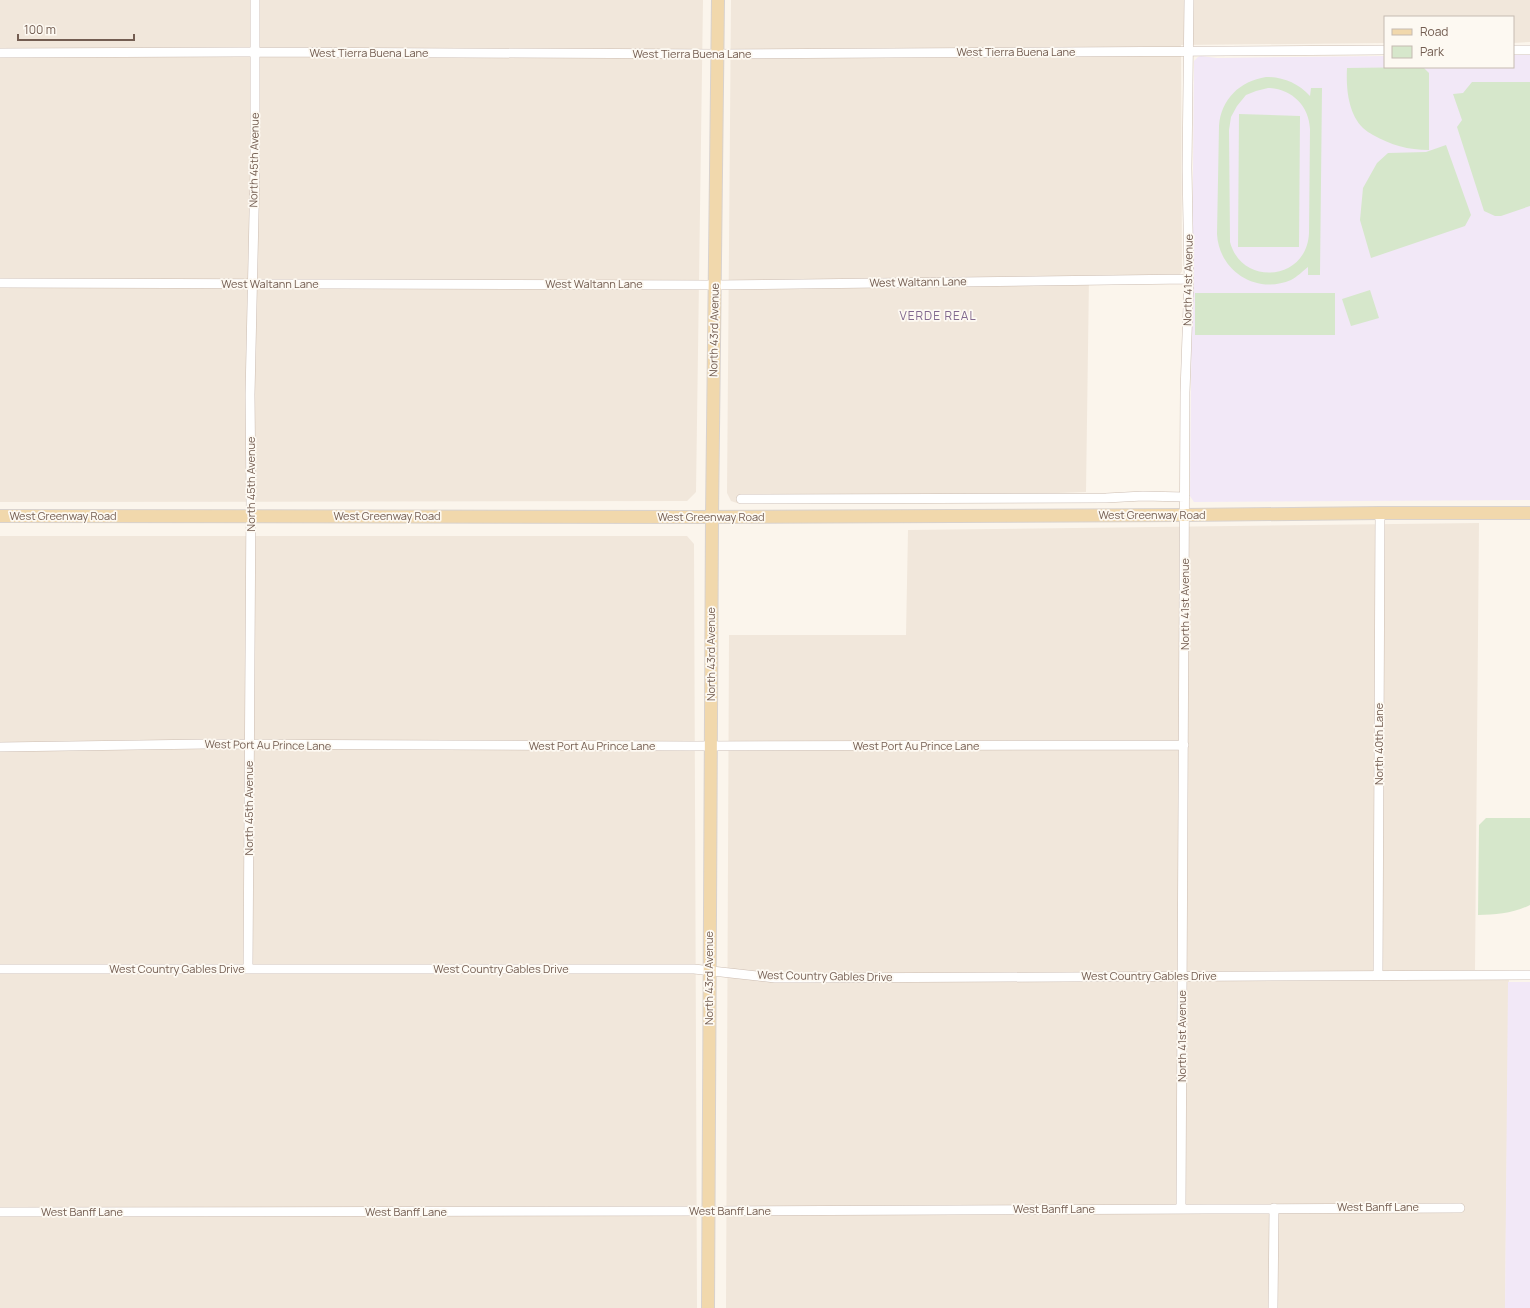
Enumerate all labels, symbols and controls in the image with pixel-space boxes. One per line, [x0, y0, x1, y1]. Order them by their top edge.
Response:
scale bar [18, 16, 134, 42]
legend [1384, 16, 1514, 68]
text: 100 m [24, 21, 56, 38]
text: Road [1420, 23, 1448, 40]
text: Park [1420, 43, 1445, 60]
street label: West Tierra Buena Lane [956, 44, 1076, 59]
street label: West Tierra Buena Lane [309, 45, 429, 60]
street label: West Tierra Buena Lane [632, 46, 752, 61]
street label: North 45th Avenue [245, 112, 262, 208]
street label: North 41st Avenue [1179, 233, 1196, 326]
street label: West Waltann Lane [869, 273, 967, 290]
street label: West Waltann Lane [221, 276, 319, 291]
street label: West Waltann Lane [545, 276, 643, 291]
street label: North 43rd Avenue [705, 282, 722, 377]
district label: VERDE REAL [899, 307, 977, 324]
street label: North 45th Avenue [243, 436, 258, 531]
street label: West Greenway Road [1098, 507, 1206, 522]
street label: West Greenway Road [9, 508, 117, 523]
street label: West Greenway Road [333, 508, 441, 523]
street label: West Greenway Road [657, 509, 765, 524]
street label: North 41st Avenue [1177, 557, 1192, 650]
street label: North 43rd Avenue [703, 606, 718, 701]
street label: North 40th Lane [1371, 702, 1386, 785]
street label: West Port Au Prince Lane [205, 736, 332, 753]
street label: West Port Au Prince Lane [529, 738, 656, 753]
street label: West Port Au Prince Lane [853, 738, 980, 753]
street label: North 45th Avenue [241, 760, 256, 855]
street label: North 43rd Avenue [701, 930, 716, 1025]
street label: West Country Gables Drive [109, 961, 245, 976]
street label: West Country Gables Drive [433, 961, 569, 976]
street label: West Country Gables Drive [757, 967, 893, 984]
street label: West Country Gables Drive [1081, 968, 1217, 983]
street label: North 41st Avenue [1174, 989, 1189, 1082]
street label: West Banff Lane [1337, 1199, 1420, 1214]
street label: West Banff Lane [1013, 1201, 1096, 1216]
street label: West Banff Lane [689, 1203, 772, 1218]
street label: West Banff Lane [41, 1204, 124, 1219]
street label: West Banff Lane [365, 1204, 448, 1219]

